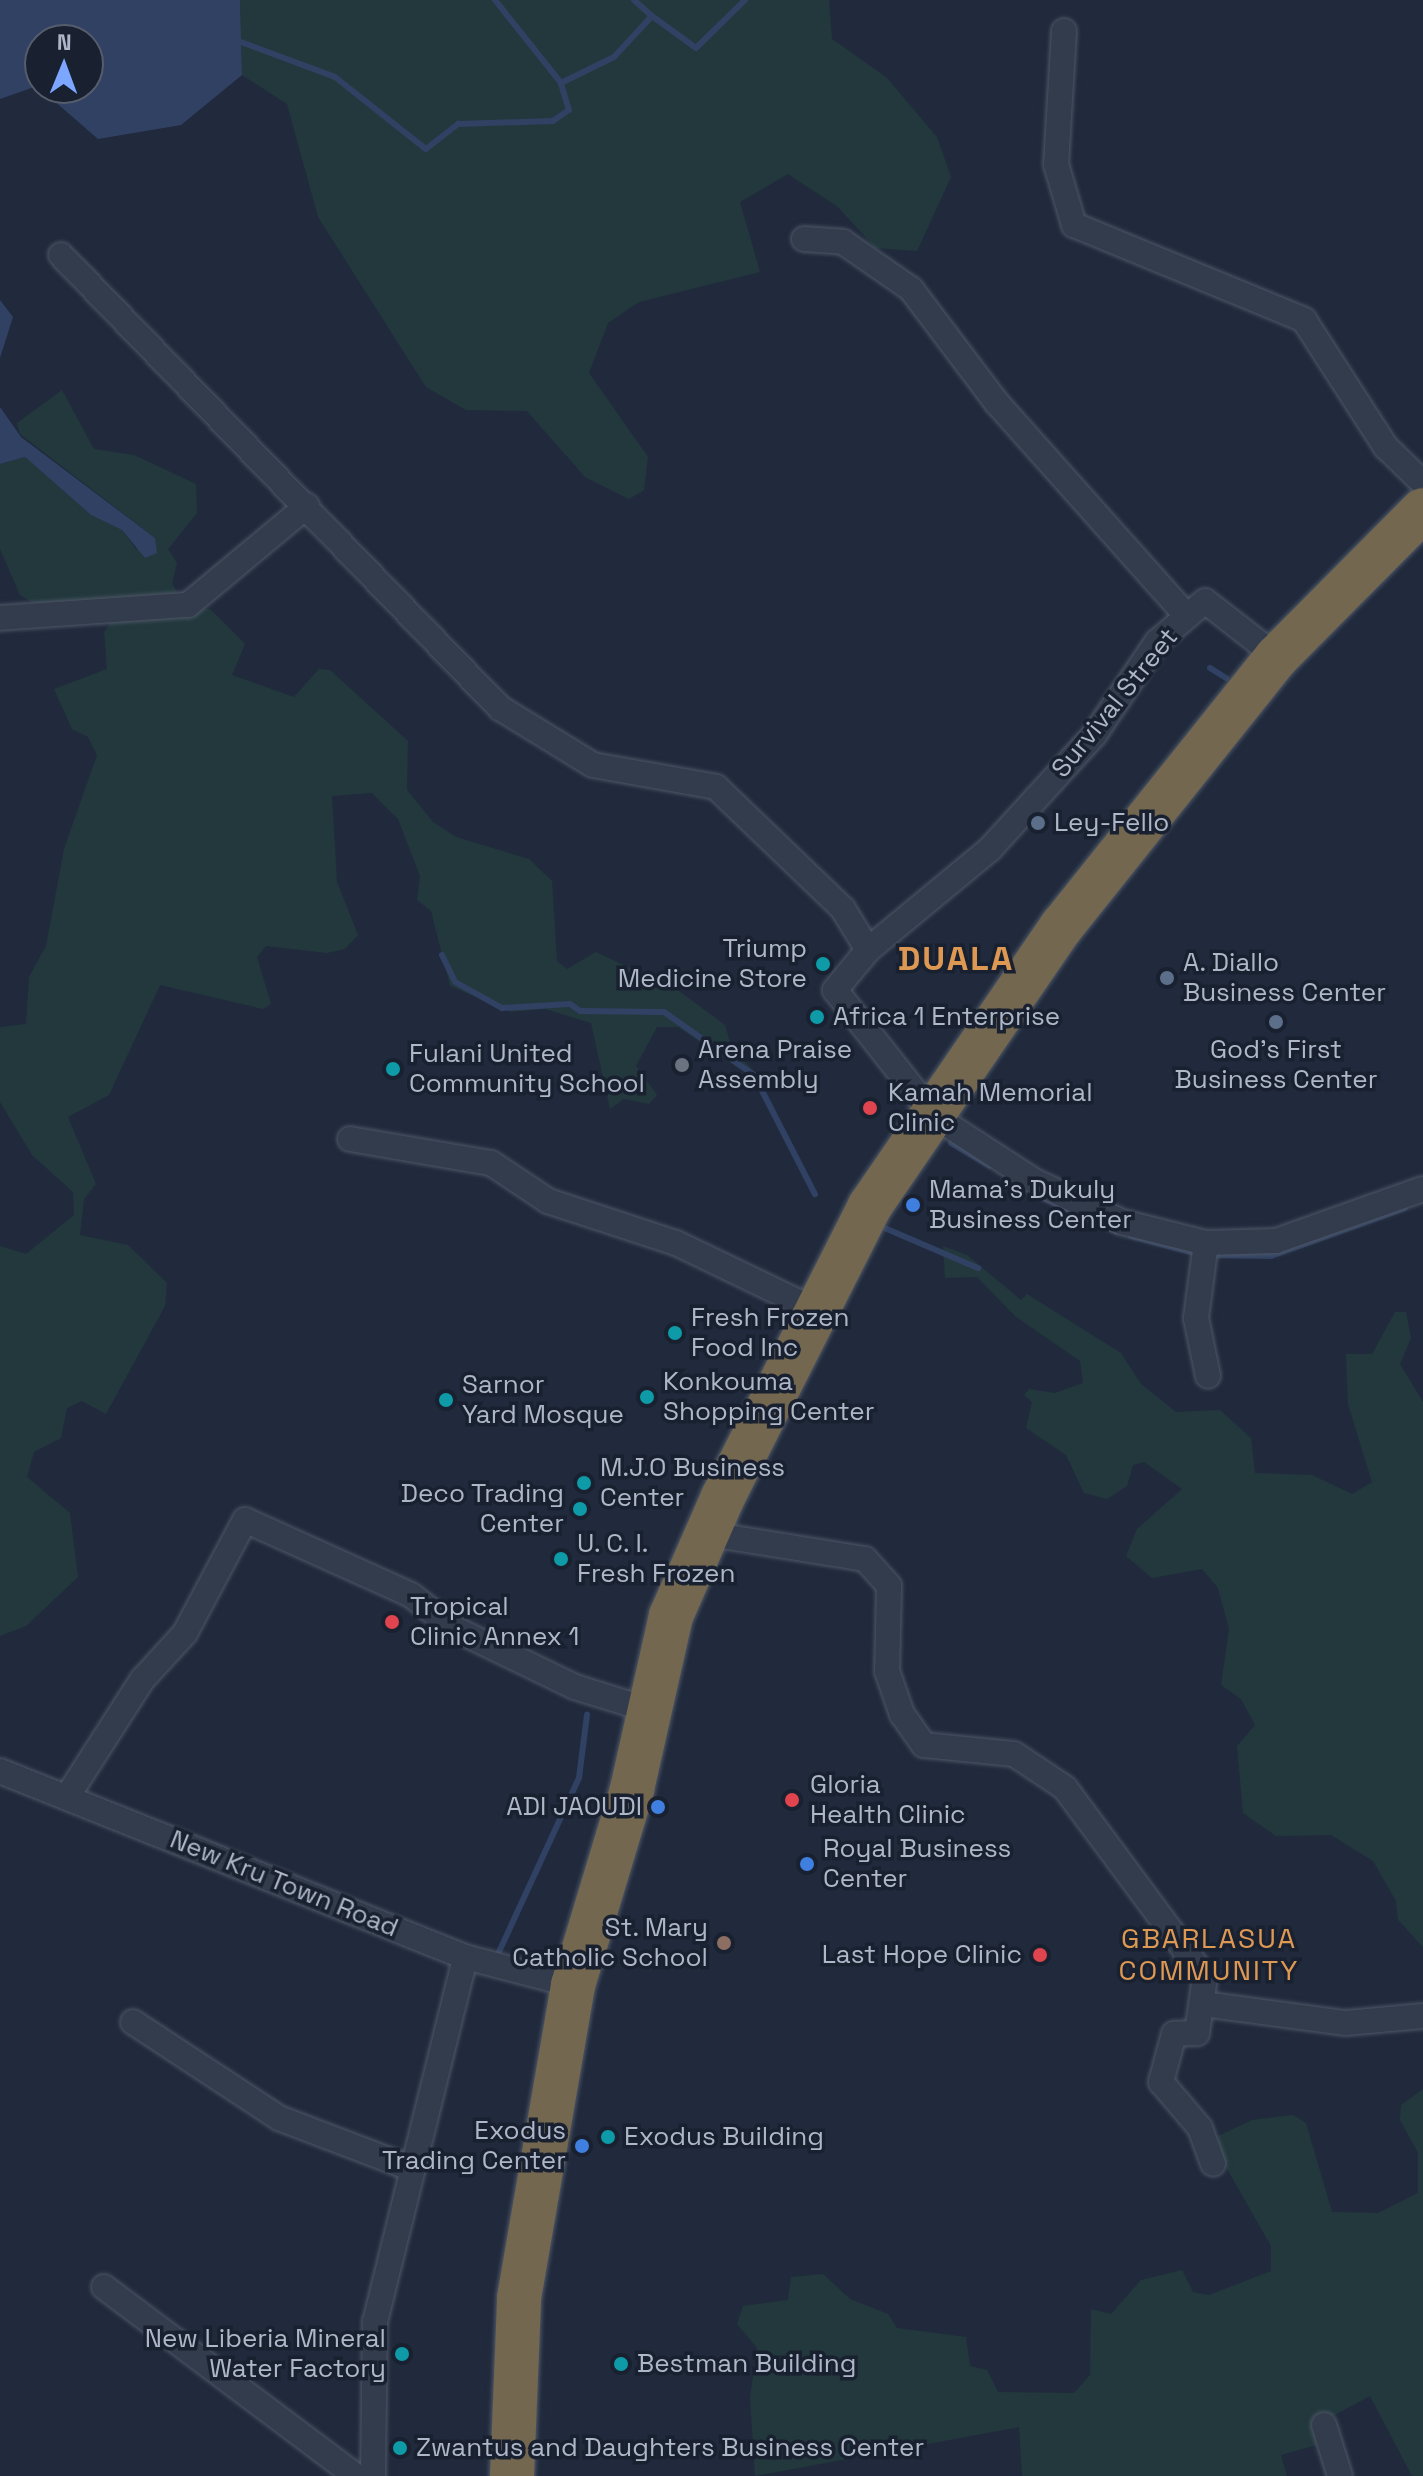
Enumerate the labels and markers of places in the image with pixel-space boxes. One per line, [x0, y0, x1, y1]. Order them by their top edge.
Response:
place label: Ley-Fello [1054, 807, 1169, 839]
marker: Ley-Fello [1029, 814, 1047, 832]
place label: Triump Medicine Store [618, 933, 807, 994]
place label: A. Diallo Business Center [1183, 947, 1386, 1008]
marker: Triump Medicine Store [814, 955, 832, 973]
marker: A. Diallo Business Center [1158, 969, 1176, 987]
place label: Africa 1 Enterprise [833, 1001, 1060, 1033]
marker: Africa 1 Enterprise [808, 1008, 826, 1026]
marker: God's First Business Center [1267, 1013, 1285, 1031]
place label: Arena Praise Assembly [698, 1034, 852, 1096]
place label: God's First Business Center [1175, 1034, 1377, 1096]
place label: Fulani United Community School [409, 1038, 645, 1100]
marker: Arena Praise Assembly [673, 1056, 691, 1074]
marker: Fulani United Community School [384, 1060, 402, 1078]
place label: Kamah Memorial Clinic [888, 1077, 1093, 1138]
marker: Kamah Memorial Clinic [859, 1097, 881, 1119]
place label: Mama's Dukuly Business Center [929, 1174, 1132, 1236]
marker: Mama's Dukuly Business Center [904, 1196, 922, 1214]
place label: Fresh Frozen Food Inc [691, 1302, 849, 1364]
marker: Fresh Frozen Food Inc [666, 1324, 684, 1342]
place label: Konkouma Shopping Center [663, 1366, 874, 1428]
place label: Sarnor Yard Mosque [462, 1369, 624, 1430]
marker: Konkouma Shopping Center [638, 1388, 656, 1406]
marker: Sarnor Yard Mosque [437, 1391, 455, 1409]
place label: M.J.O Business Center [600, 1452, 785, 1514]
marker: M.J.O Business Center [575, 1474, 593, 1492]
place label: Deco Trading Center [400, 1478, 564, 1540]
marker: Deco Trading Center [571, 1500, 589, 1518]
place label: U. C. I. Fresh Frozen [577, 1528, 735, 1590]
marker: U. C. I. Fresh Frozen [552, 1550, 570, 1568]
place label: Tropical Clinic Annex 1 [410, 1591, 580, 1652]
marker: Tropical Clinic Annex 1 [381, 1611, 403, 1633]
place label: Gloria Health Clinic [810, 1769, 966, 1830]
marker: Gloria Health Clinic [781, 1789, 803, 1811]
place label: ADI JAOUDI [506, 1791, 642, 1823]
marker: ADI JAOUDI [649, 1798, 667, 1816]
place label: Royal Business Center [823, 1833, 1011, 1894]
marker: Royal Business Center [798, 1855, 816, 1873]
place label: St. Mary Catholic School [512, 1912, 708, 1974]
marker: St. Mary Catholic School [715, 1934, 733, 1952]
place label: Last Hope Clinic [822, 1939, 1022, 1971]
marker: Last Hope Clinic [1029, 1944, 1051, 1966]
place label: Exodus Trading Center [382, 2115, 566, 2176]
place label: Exodus Building [624, 2121, 824, 2153]
marker: Exodus Building [599, 2128, 617, 2146]
marker: Exodus Trading Center [573, 2137, 591, 2155]
place label: New Liberia Mineral Water Factory [145, 2323, 386, 2384]
marker: New Liberia Mineral Water Factory [393, 2345, 411, 2363]
place label: Bestman Building [637, 2348, 856, 2380]
marker: Bestman Building [612, 2355, 630, 2373]
place label: Zwantus and Daughters Business Center [416, 2432, 924, 2464]
marker: Zwantus and Daughters Business Center [391, 2439, 409, 2457]

